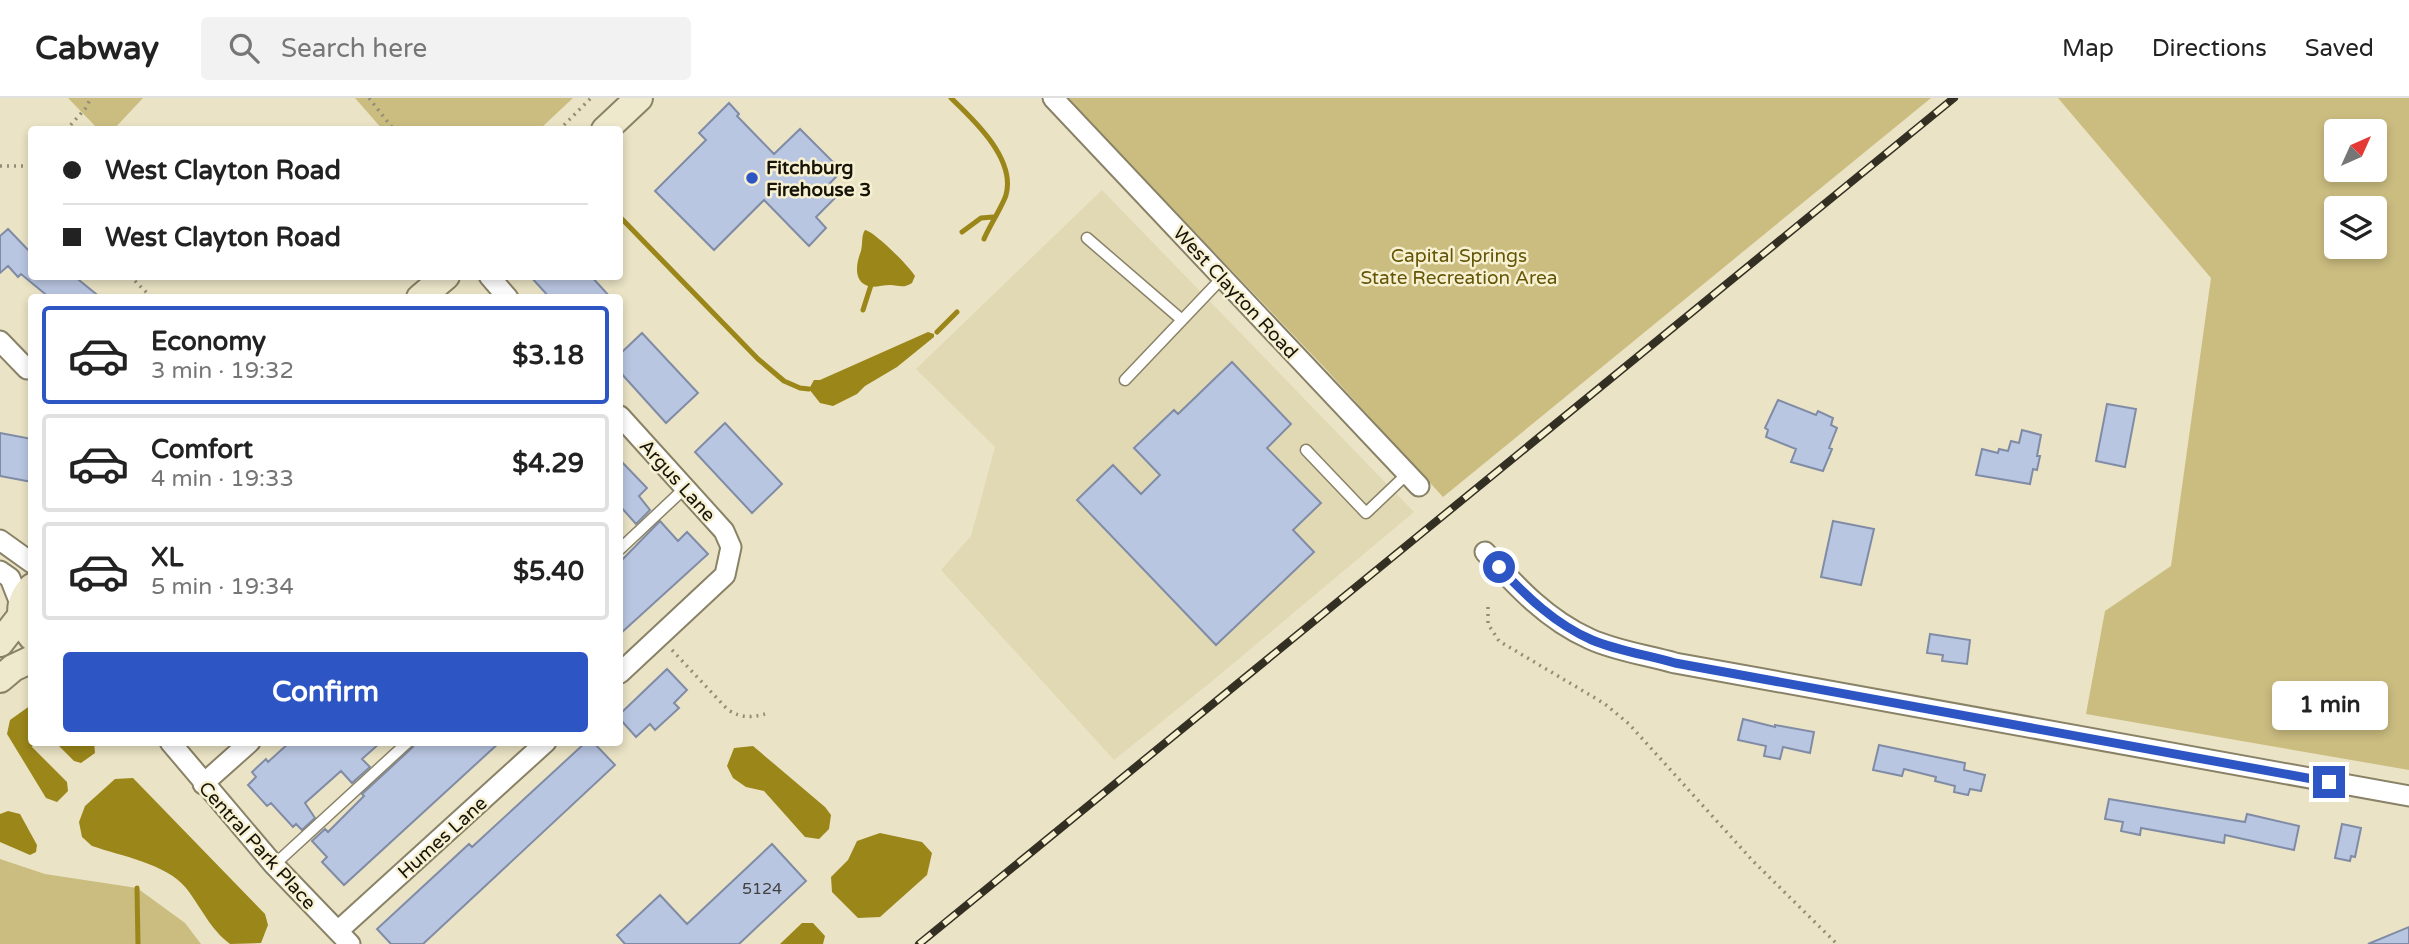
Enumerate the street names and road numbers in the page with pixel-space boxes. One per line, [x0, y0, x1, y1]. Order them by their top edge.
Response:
street label: West Clayton Road [1168, 222, 1302, 363]
street label: Argus Lane [635, 435, 720, 526]
street label: Central Park Place [194, 777, 320, 914]
street label: Humes Lane [394, 792, 492, 883]

